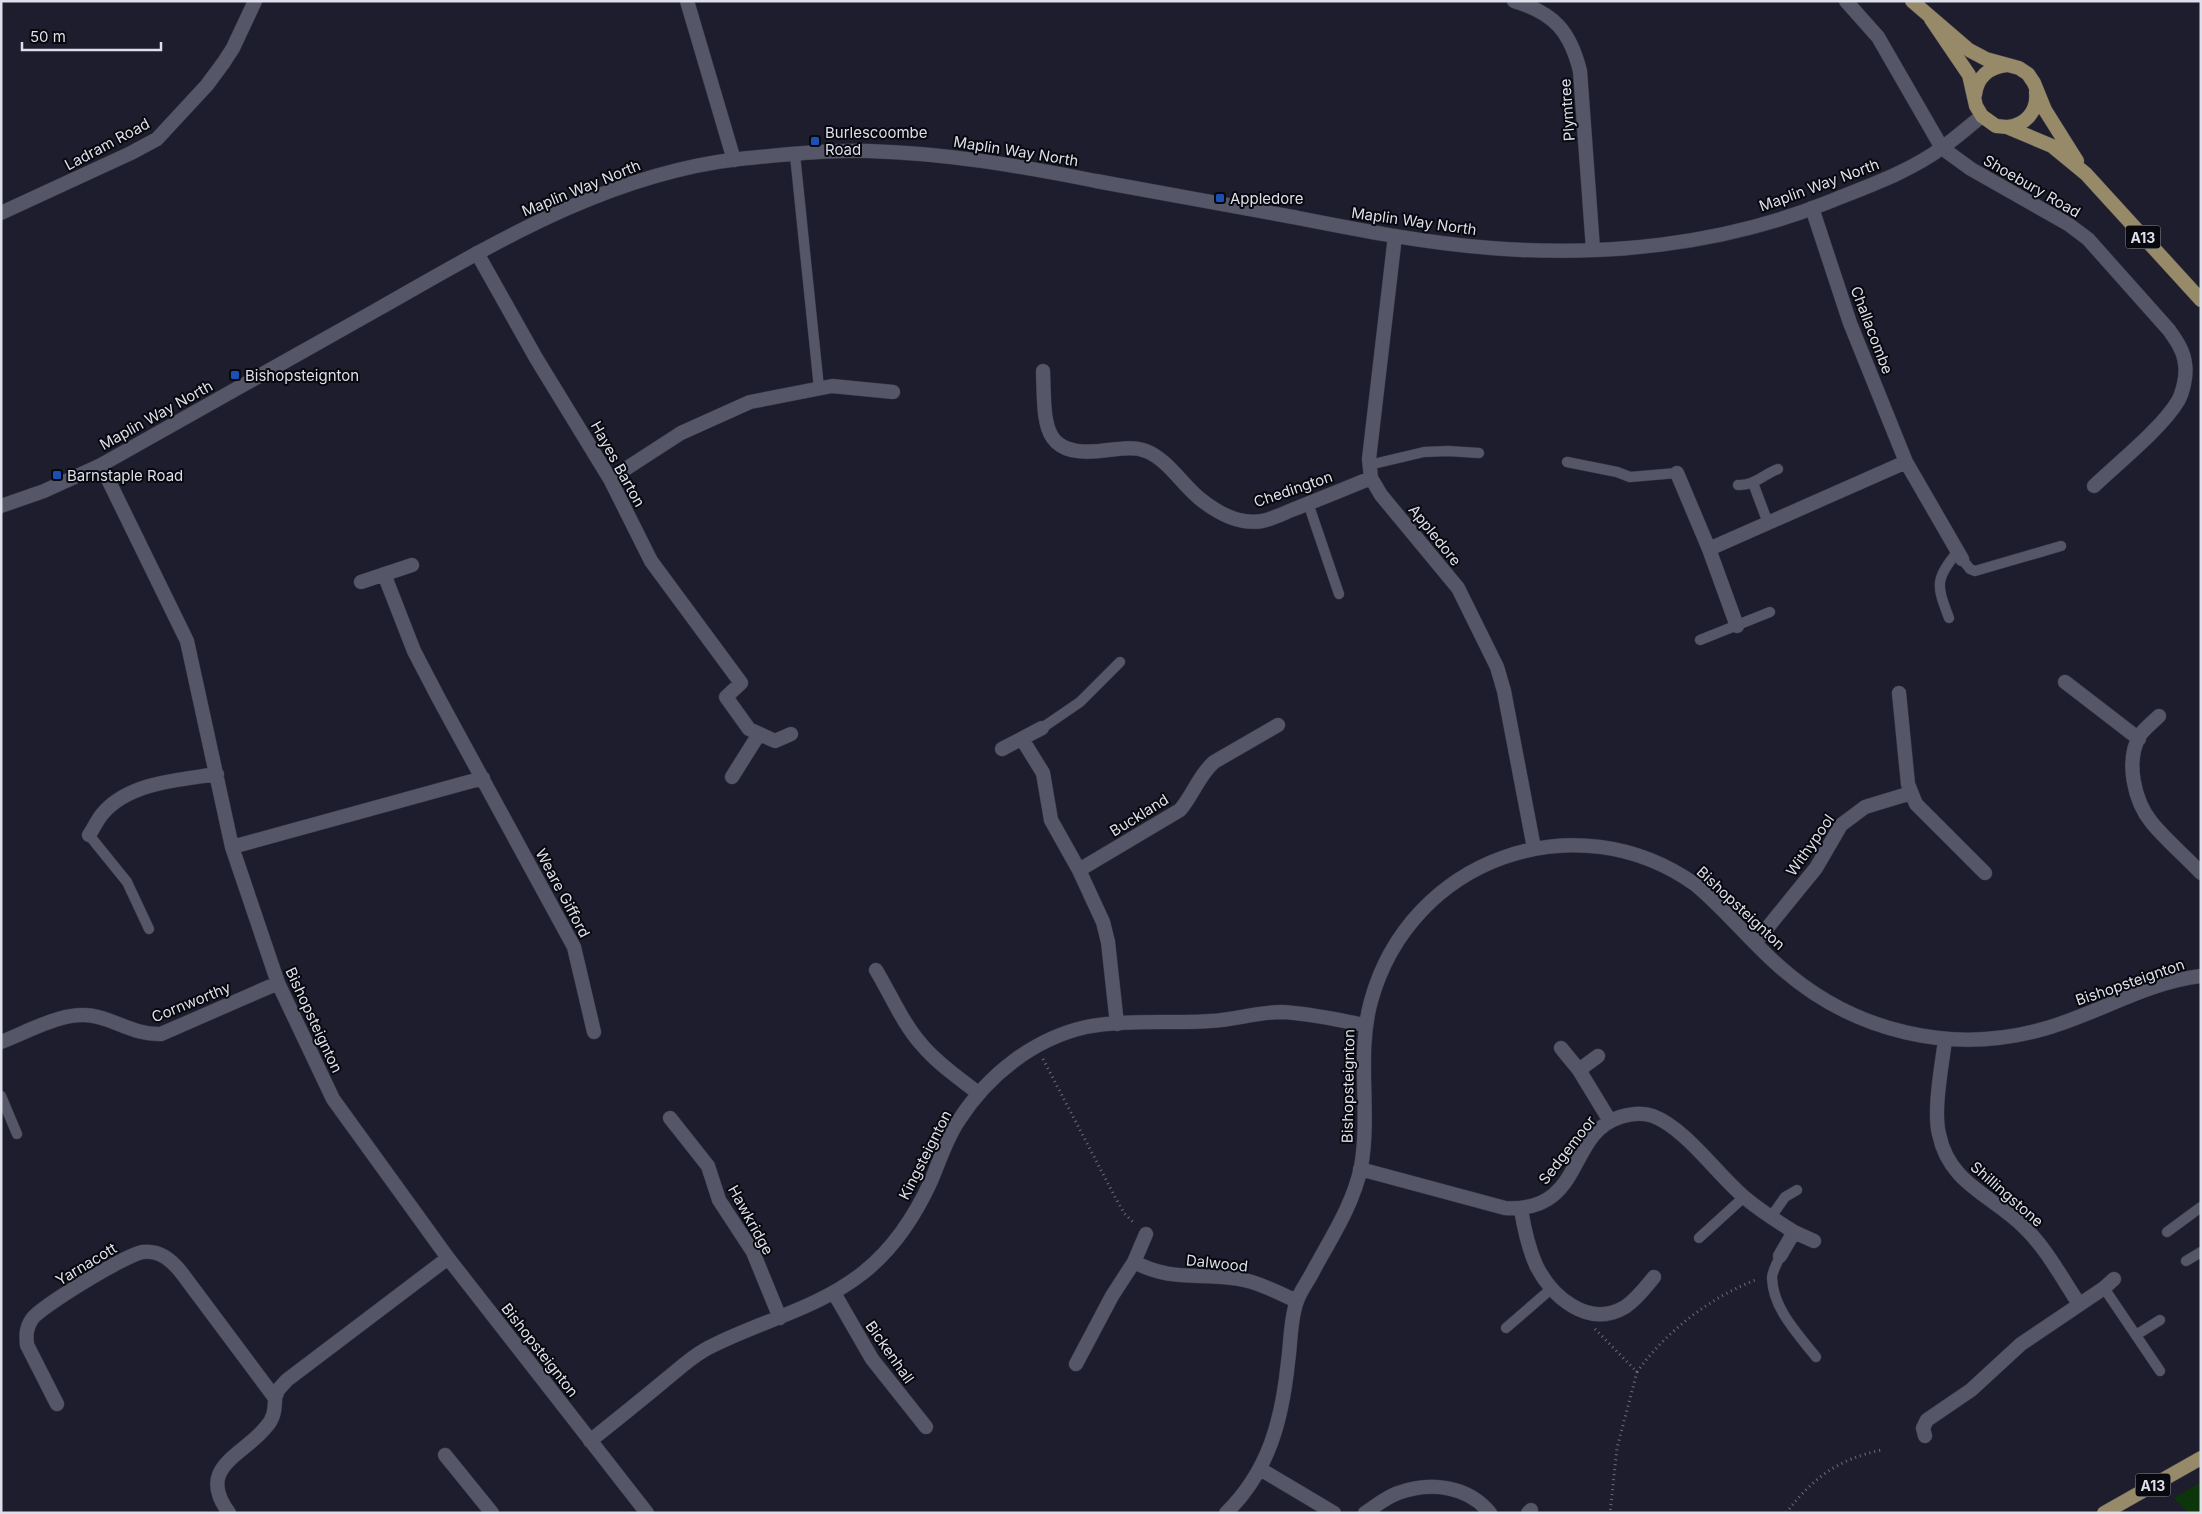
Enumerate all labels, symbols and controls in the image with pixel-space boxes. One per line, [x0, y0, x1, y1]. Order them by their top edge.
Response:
scale bar [22, 20, 161, 52]
text: 50 m [30, 27, 66, 46]
street label: Plymtree [1555, 78, 1579, 142]
street label: Ladram Road [61, 114, 153, 174]
place label: Burlescoombe Road [825, 123, 928, 159]
street label: Maplin Way North [952, 132, 1080, 170]
marker: Burlescoombe Road [809, 135, 821, 147]
street label: Shoebury Road [1980, 151, 2084, 221]
street label: Maplin Way North [1756, 154, 1882, 216]
street label: Maplin Way North [519, 156, 643, 220]
place label: Appledore [1230, 189, 1303, 208]
marker: Appledore [1214, 192, 1226, 204]
street label: Maplin Way North [1350, 203, 1478, 239]
road number: A13 [2126, 226, 2160, 248]
street label: Challacombe [1847, 283, 1897, 377]
place label: Bishopsteignton [245, 366, 359, 385]
marker: Bishopsteignton [229, 369, 241, 381]
street label: Maplin Way North [96, 376, 216, 454]
street label: Hayes Barton [587, 418, 649, 510]
place label: Barnstaple Road [67, 466, 183, 485]
street label: Chedington [1251, 467, 1335, 511]
marker: Barnstaple Road [51, 469, 63, 481]
street label: Appledore [1405, 500, 1465, 570]
street label: Buckland [1106, 790, 1172, 840]
street label: Withypool [1782, 810, 1838, 880]
street label: Weare Gifford [532, 845, 594, 941]
street label: Bishopsteignton [1693, 862, 1789, 954]
street label: Bishopsteignton [2073, 954, 2187, 1010]
street label: Bishopsteignton [281, 964, 347, 1076]
street label: Cornworthy [149, 977, 234, 1026]
street label: Bishopsteignton [1338, 1029, 1358, 1143]
street label: Kingsteignton [894, 1107, 956, 1203]
street label: Sedgemoor [1534, 1111, 1600, 1188]
street label: Shillingstone [1967, 1157, 2047, 1231]
street label: Hawkridge [724, 1182, 778, 1258]
street label: Yarnacott [52, 1238, 120, 1290]
street label: Dalwood [1185, 1250, 1249, 1276]
street label: Bishopsteignton [497, 1299, 583, 1401]
street label: Bickenhall [862, 1317, 918, 1387]
road number: A13 [2136, 1474, 2170, 1496]

